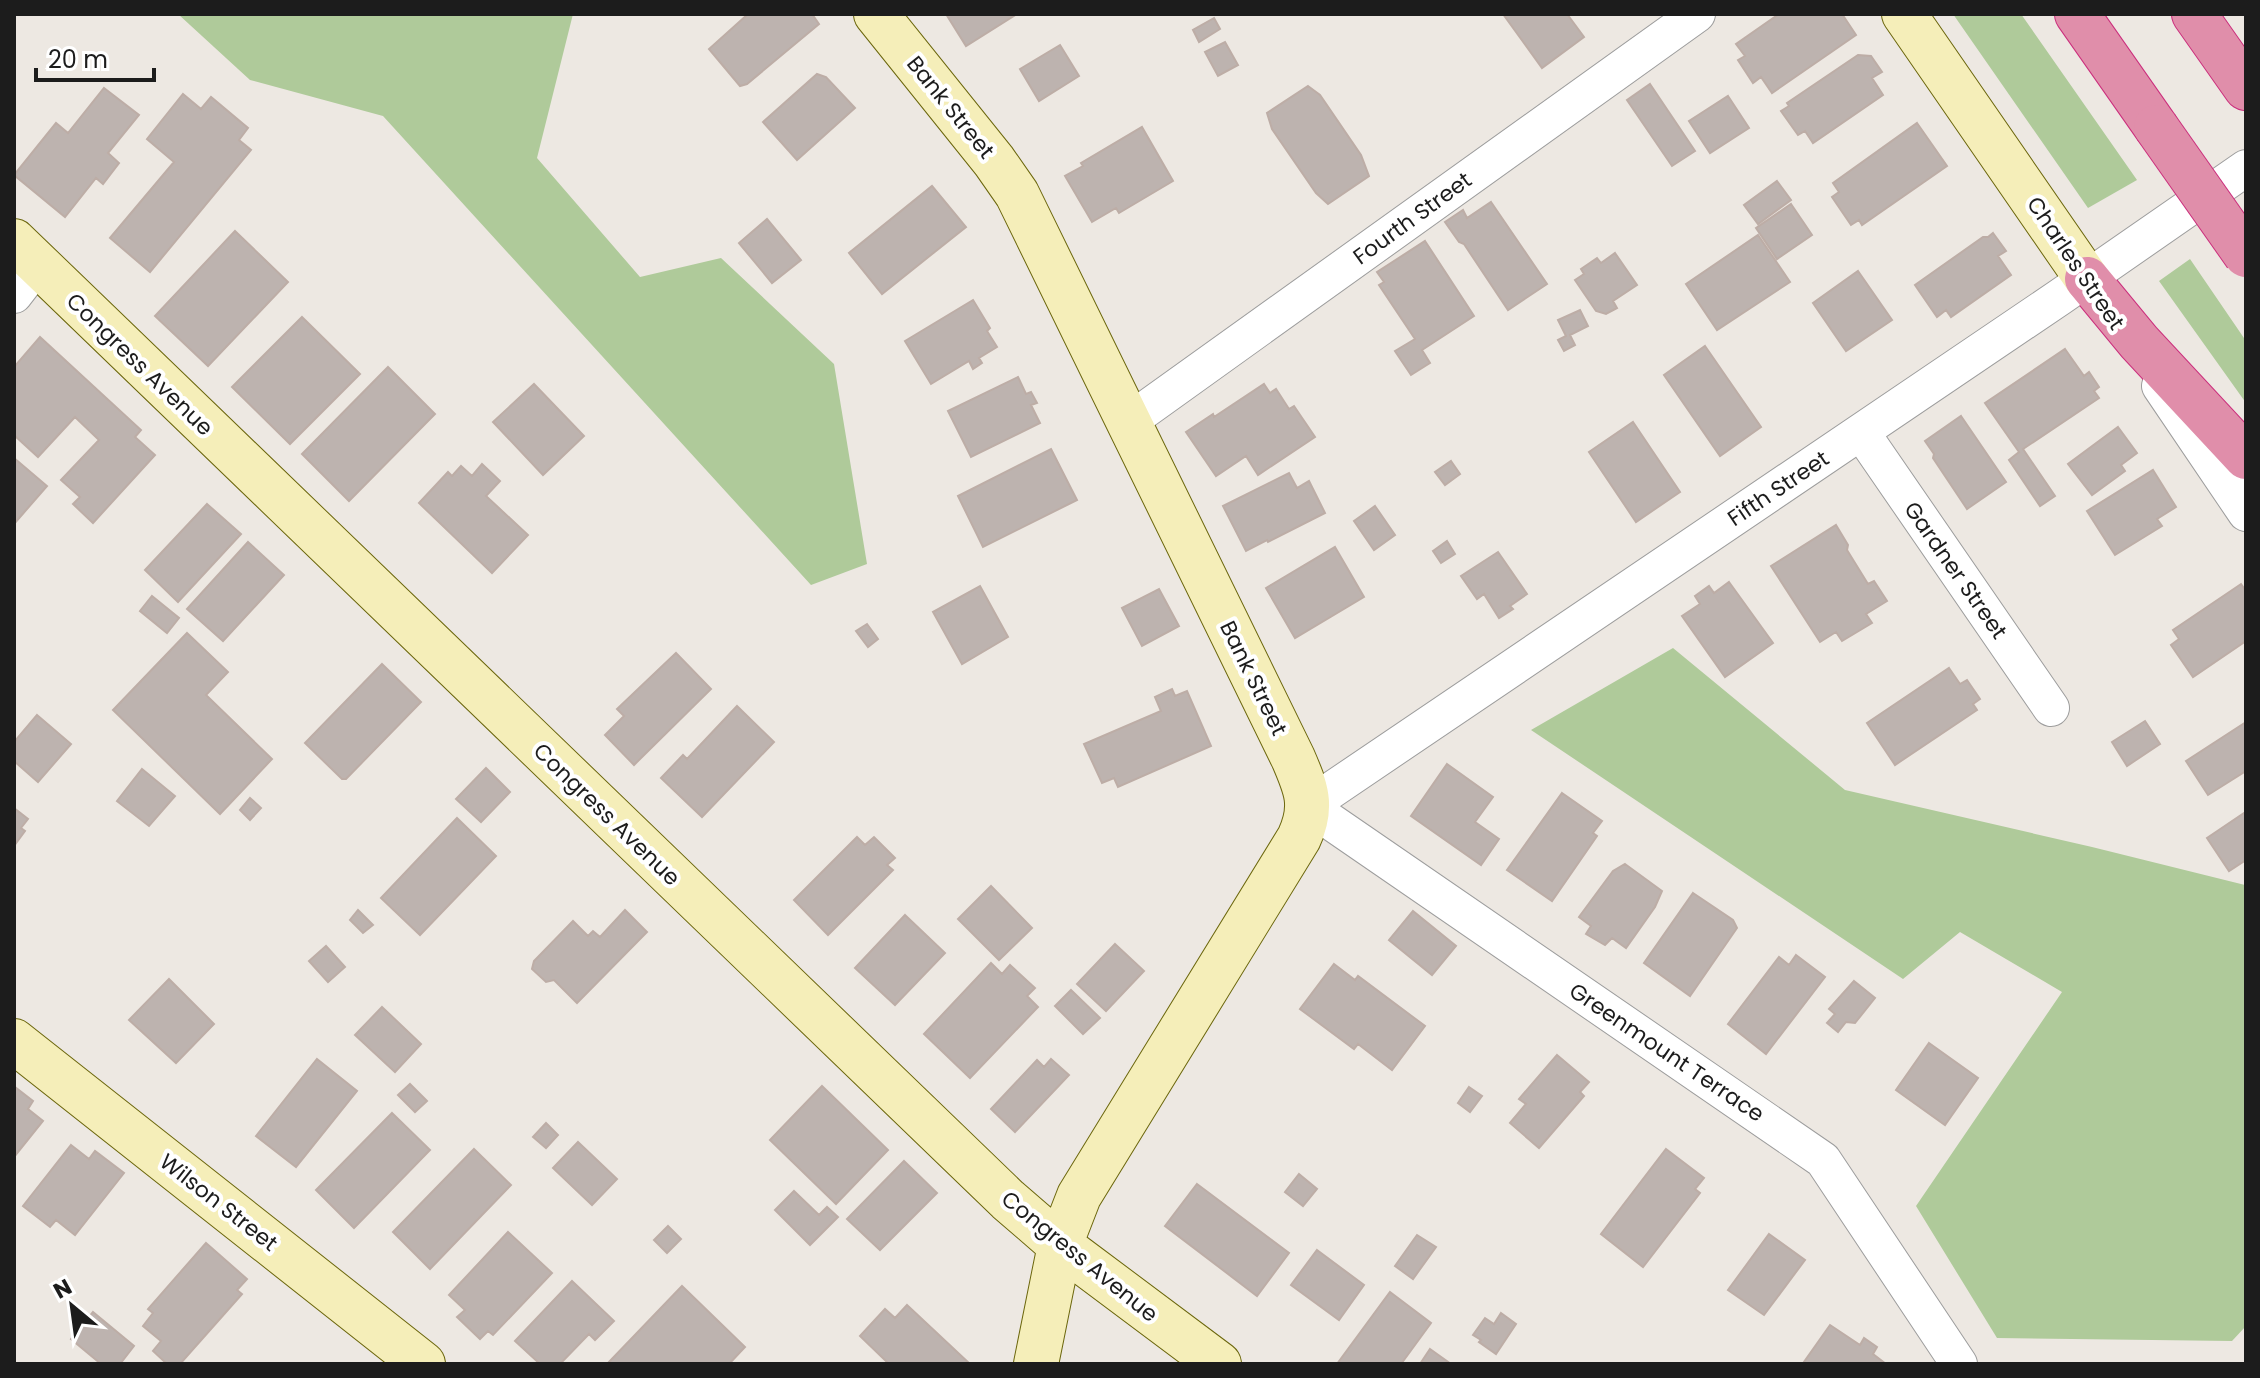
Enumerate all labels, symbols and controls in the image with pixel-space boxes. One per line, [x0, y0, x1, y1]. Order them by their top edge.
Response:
scale bar [36, 32, 154, 82]
text: 20 m [48, 43, 108, 76]
street label: Bank Street [900, 49, 1002, 165]
street label: Fourth Street [1347, 165, 1478, 272]
street label: Charles Street [2019, 190, 2132, 336]
street label: Congress Avenue [59, 286, 220, 443]
street label: Fifth Street [1721, 443, 1835, 534]
street label: Gardner Street [1897, 495, 2015, 645]
street label: Bank Street [1212, 616, 1295, 741]
street label: Congress Avenue [526, 736, 687, 893]
street label: Greenmount Terrace [1563, 975, 1770, 1129]
street label: Wilson Street [153, 1146, 284, 1258]
street label: Congress Avenue [995, 1184, 1165, 1329]
north arrow [32, 1266, 112, 1346]
text: N [48, 1271, 77, 1307]

